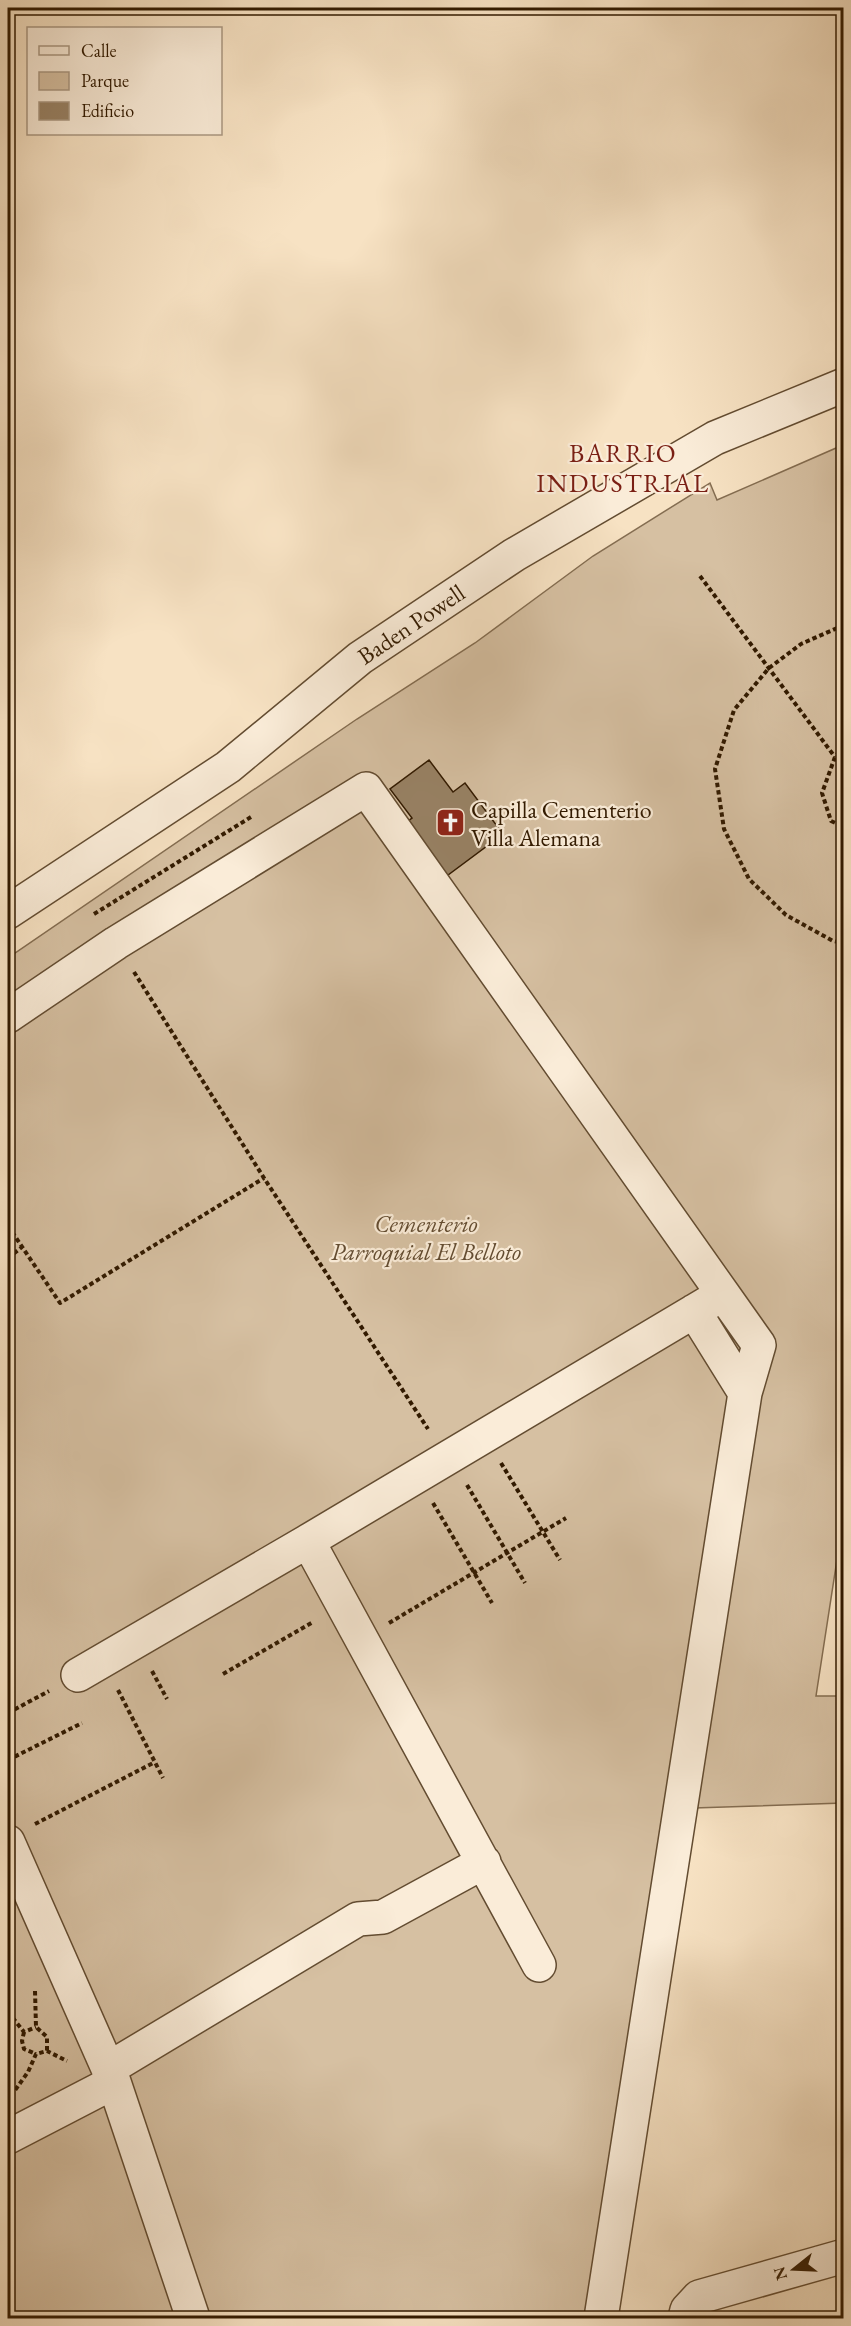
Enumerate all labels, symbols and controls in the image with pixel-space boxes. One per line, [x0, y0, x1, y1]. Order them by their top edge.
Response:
legend [27, 27, 222, 135]
text: Calle [81, 39, 117, 62]
text: Parque [81, 69, 129, 92]
text: Edificio [81, 99, 134, 122]
district label: BARRIO INDUSTRIAL [536, 436, 710, 500]
street label: Baden Powell [351, 577, 471, 671]
place label: Capilla Cementerio Villa Alemana [471, 794, 652, 853]
church icon: Capilla Cementerio Villa Alemana [434, 807, 466, 839]
park label: Cementerio Parroquial El Belloto [331, 1208, 521, 1268]
north arrow [764, 2239, 824, 2299]
text: N [768, 2264, 792, 2283]

